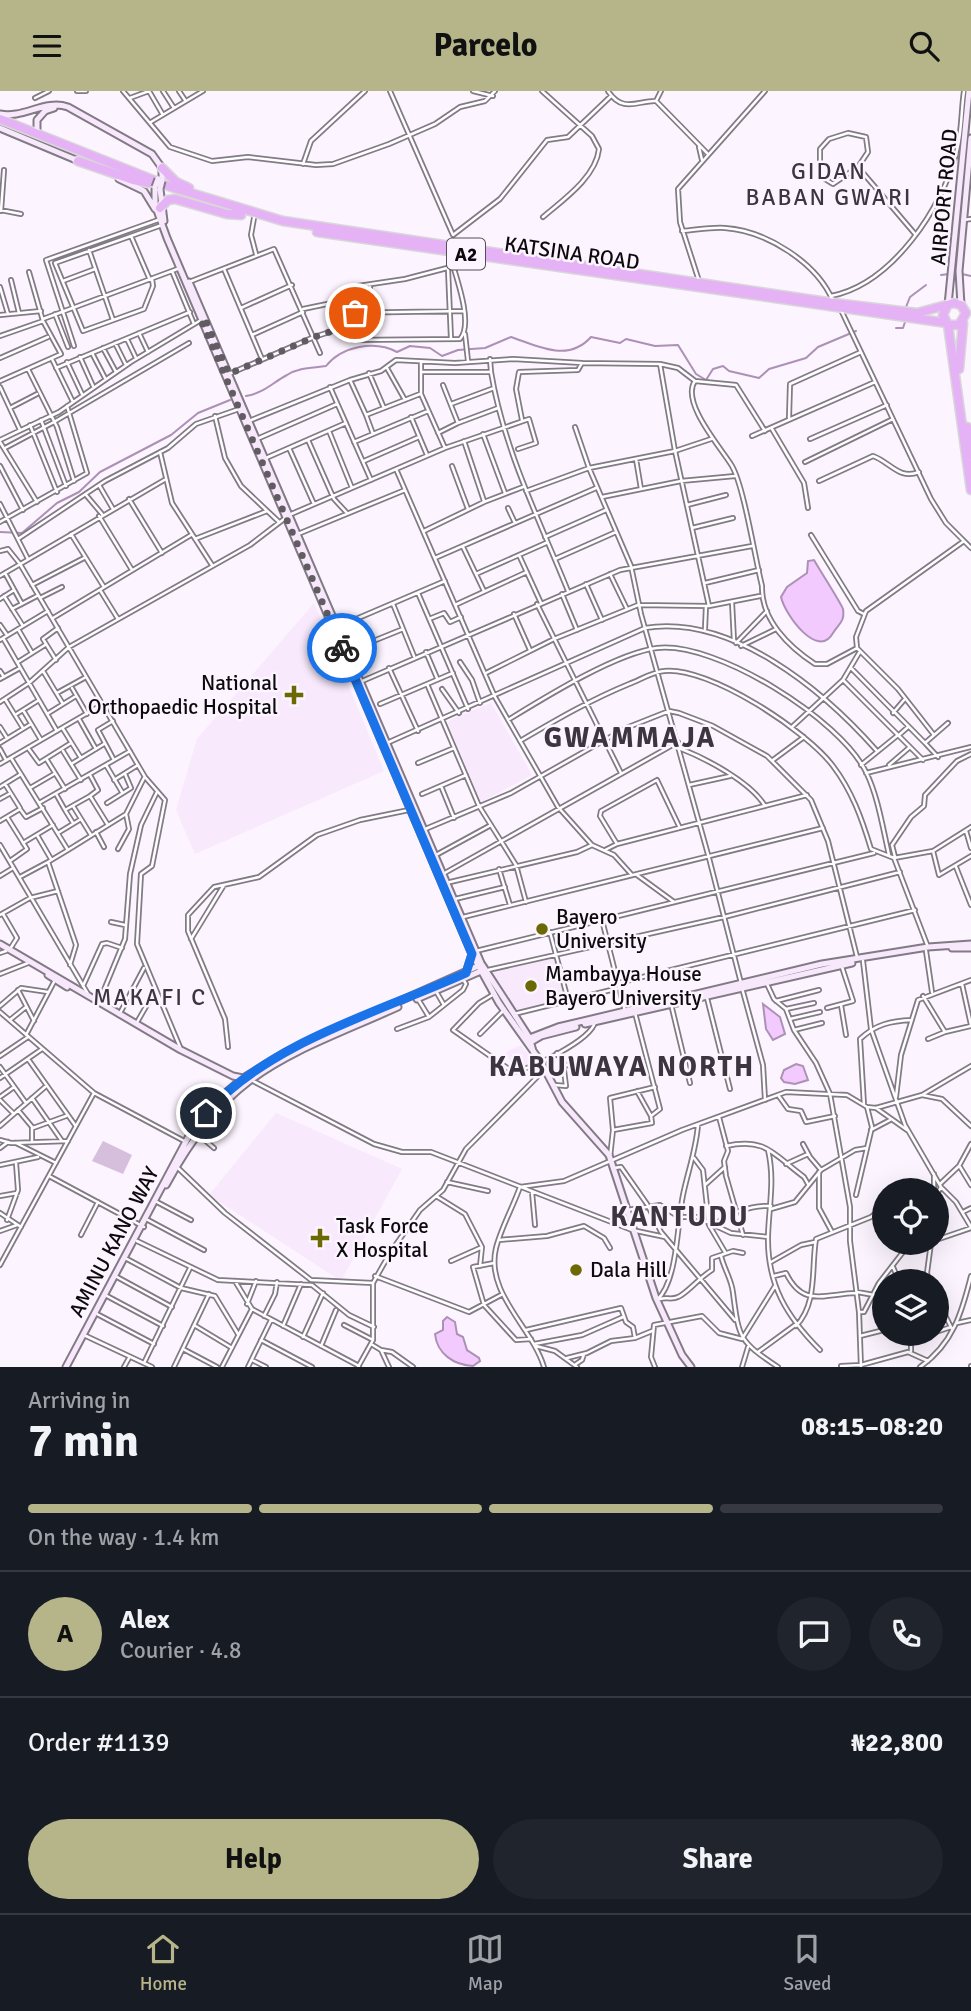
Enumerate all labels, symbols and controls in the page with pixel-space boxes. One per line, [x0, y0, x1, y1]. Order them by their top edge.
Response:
text: Parcelo [433, 26, 538, 65]
icon: menu [28, 27, 66, 65]
icon: search [905, 27, 943, 65]
street label: AIRPORT ROAD [925, 128, 963, 266]
district label: GIDAN BABAN GWARI [746, 157, 912, 212]
street label: KATSINA ROAD [503, 231, 641, 275]
road number: A2 [447, 239, 485, 269]
pin [325, 283, 385, 343]
icon: bag [336, 294, 374, 332]
courier [307, 613, 377, 683]
icon: bike [323, 629, 361, 667]
place label: National Orthopaedic Hospital [88, 670, 278, 720]
marker: National Orthopaedic Hospital [284, 685, 304, 705]
district label: GWAMMAJA [544, 721, 716, 755]
place label: Bayero University [556, 904, 647, 954]
marker: Bayero University [534, 921, 550, 937]
place label: Mambayya House Bayero University [545, 961, 702, 1011]
marker: Mambayya House Bayero University [523, 978, 539, 994]
district label: MAKAFI C [93, 983, 207, 1012]
district label: KABUWAYA NORTH [489, 1050, 755, 1084]
pin [176, 1083, 236, 1143]
icon: home [187, 1094, 225, 1132]
street label: AMINU KANO WAY [63, 1162, 165, 1322]
map controls [872, 1178, 949, 1346]
button: locate [872, 1178, 949, 1255]
district label: KANTUDU [610, 1200, 750, 1234]
place label: Task Force X Hospital [336, 1213, 429, 1263]
marker: Task Force X Hospital [310, 1228, 330, 1248]
place label: Dala Hill [590, 1257, 668, 1283]
marker: Dala Hill [568, 1262, 584, 1278]
button: layers [872, 1269, 949, 1346]
text: Arriving in [28, 1386, 130, 1415]
text: 08:15–08:20 [801, 1411, 943, 1443]
text: 7 min [28, 1413, 139, 1469]
text: On the way · 1.4 km [28, 1523, 219, 1552]
button: chat [777, 1597, 851, 1671]
button: phone [869, 1597, 943, 1671]
text: Alex [120, 1604, 170, 1636]
text: A [57, 1618, 73, 1650]
text: Courier · 4.8 [120, 1636, 241, 1665]
text: Order #1139 [28, 1727, 169, 1759]
text: ₦22,800 [851, 1727, 943, 1759]
button: Help [28, 1819, 479, 1899]
button: Share [493, 1819, 943, 1899]
tab: Home [140, 1930, 187, 1996]
tab: Map [466, 1930, 504, 1996]
tab: Saved [783, 1930, 831, 1996]

